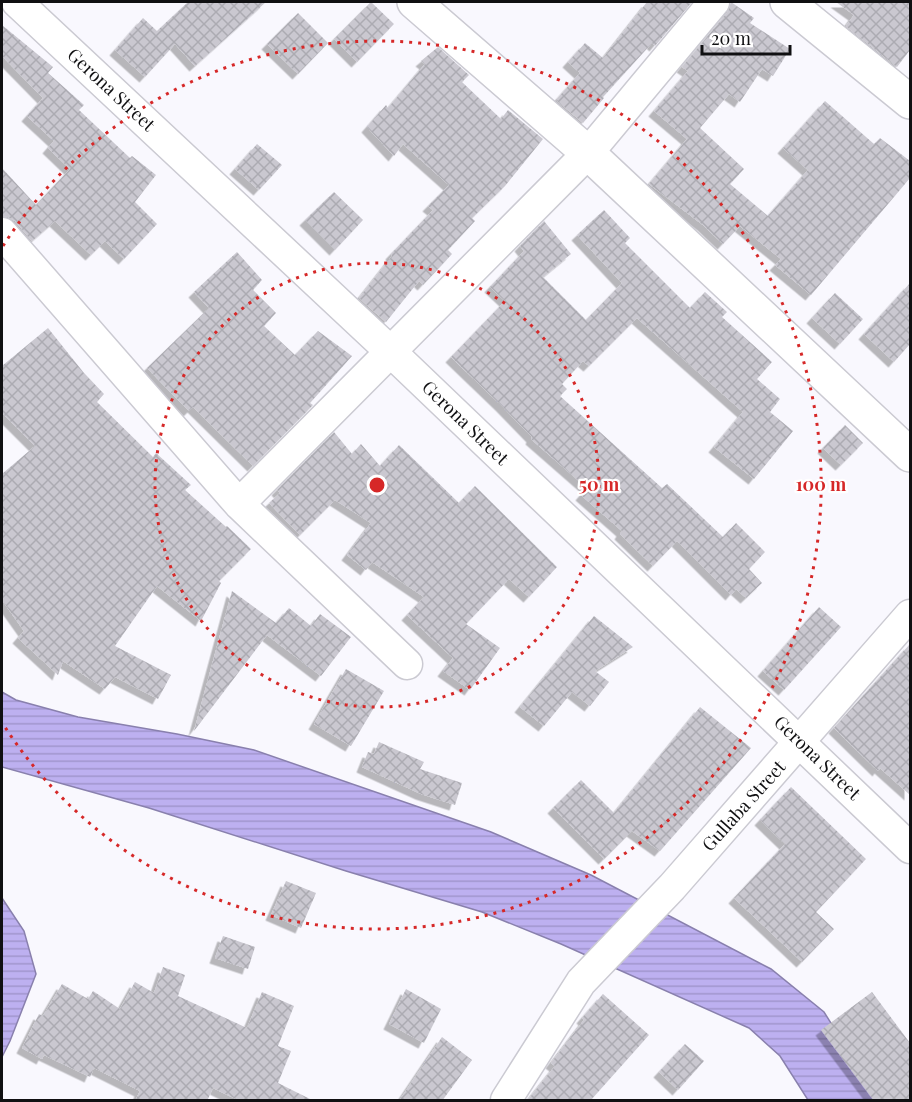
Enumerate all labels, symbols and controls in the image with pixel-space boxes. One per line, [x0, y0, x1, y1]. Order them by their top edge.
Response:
scale bar [702, 18, 790, 56]
text: 20 m [711, 26, 751, 50]
street label: Gerona Street [63, 42, 161, 137]
street label: Gerona Street [417, 375, 515, 470]
text: 50 m [579, 472, 620, 496]
text: 100 m [796, 472, 847, 496]
centre of rings [367, 475, 387, 495]
street label: Gerona Street [769, 710, 867, 805]
street label: Gullaba Street [696, 754, 791, 856]

